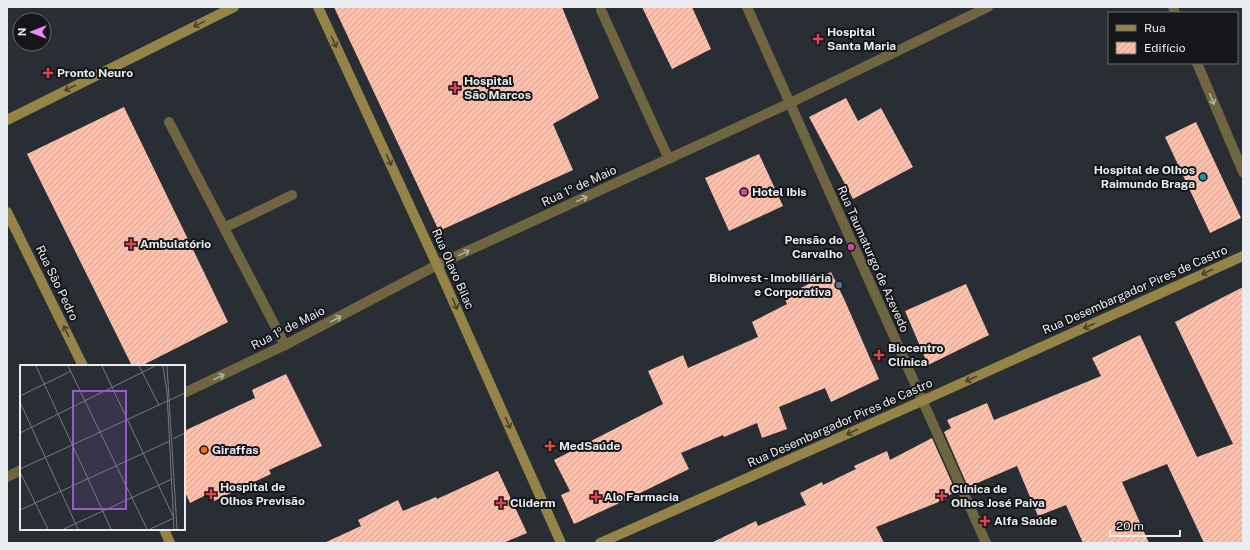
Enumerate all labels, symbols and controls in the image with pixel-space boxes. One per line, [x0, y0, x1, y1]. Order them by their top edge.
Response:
north arrow [12, 12, 52, 52]
legend [1108, 12, 1238, 64]
one-way arrow [194, 21, 206, 28]
text: Rua [1144, 21, 1166, 35]
place label: Hospital Santa Maria [827, 25, 896, 53]
text: N [16, 28, 28, 36]
marker: Hospital Santa Maria [812, 33, 824, 45]
one-way arrow [331, 36, 339, 48]
text: Edifício [1144, 41, 1186, 55]
place label: Pronto Neuro [57, 66, 133, 80]
marker: Pronto Neuro [42, 67, 54, 79]
place label: Hospital São Marcos [464, 74, 531, 102]
marker: Hospital São Marcos [449, 82, 461, 94]
one-way arrow [65, 85, 77, 93]
one-way arrow [1209, 92, 1216, 104]
one-way arrow [386, 154, 393, 166]
street label: Rua 1º de Maio [539, 162, 619, 209]
place label: Hospital de Olhos Raimundo Braga [1094, 163, 1195, 191]
marker: Hospital de Olhos Raimundo Braga [1198, 172, 1208, 182]
street label: Rua Taumaturgo de Azevedo [834, 184, 912, 335]
place label: Hotel Ibis [752, 185, 807, 199]
marker: Hotel Ibis [739, 187, 749, 197]
one-way arrow [576, 195, 588, 202]
street label: Rua Olavo Bilac [429, 227, 477, 311]
place label: Pensão do Carvalho [785, 233, 843, 261]
place label: Ambulatório [140, 237, 211, 251]
marker: Ambulatório [125, 238, 137, 250]
marker: Pensão do Carvalho [846, 242, 856, 252]
street label: Rua São Pedro [33, 243, 81, 323]
street label: Rua Desembargador Pires de Castro [1040, 243, 1230, 337]
one-way arrow [457, 249, 469, 256]
one-way arrow [1202, 269, 1214, 276]
place label: Bioinvest - Imobiliária e Corporativa [709, 271, 831, 299]
marker: Bioinvest - Imobiliária e Corporativa [834, 280, 844, 290]
one-way arrow [452, 298, 459, 310]
street label: Rua 1º de Maio [249, 303, 327, 353]
one-way arrow [329, 314, 341, 322]
one-way arrow [1083, 322, 1095, 330]
one-way arrow [62, 325, 69, 337]
place label: Biocentro Clínica [888, 341, 944, 369]
marker: Biocentro Clínica [873, 349, 885, 361]
inset map [20, 365, 185, 530]
one-way arrow [213, 373, 225, 380]
street label: Rua Desembargador Pires de Castro [745, 376, 935, 470]
one-way arrow [965, 376, 977, 383]
one-way arrow [504, 416, 512, 428]
one-way arrow [846, 429, 858, 436]
place label: MedSaúde [559, 439, 621, 453]
marker: MedSaúde [544, 440, 556, 452]
place label: Giraffas [212, 443, 258, 457]
marker: Giraffas [199, 445, 209, 455]
place label: Hospital de Olhos Previsão [220, 480, 305, 508]
place label: Clínica de Olhos José Paiva [951, 482, 1045, 510]
marker: Hospital de Olhos Previsão [205, 488, 217, 500]
place label: Alo Farmacia [604, 490, 679, 504]
marker: Clínica de Olhos José Paiva [936, 490, 948, 502]
marker: Alo Farmacia [591, 492, 601, 502]
place label: Cliderm [510, 496, 556, 510]
marker: Cliderm [495, 497, 507, 509]
scale bar [1110, 512, 1180, 538]
place label: Alfa Saúde [994, 514, 1057, 528]
marker: Alfa Saúde [979, 515, 991, 527]
text: 20 m [1116, 519, 1144, 533]

